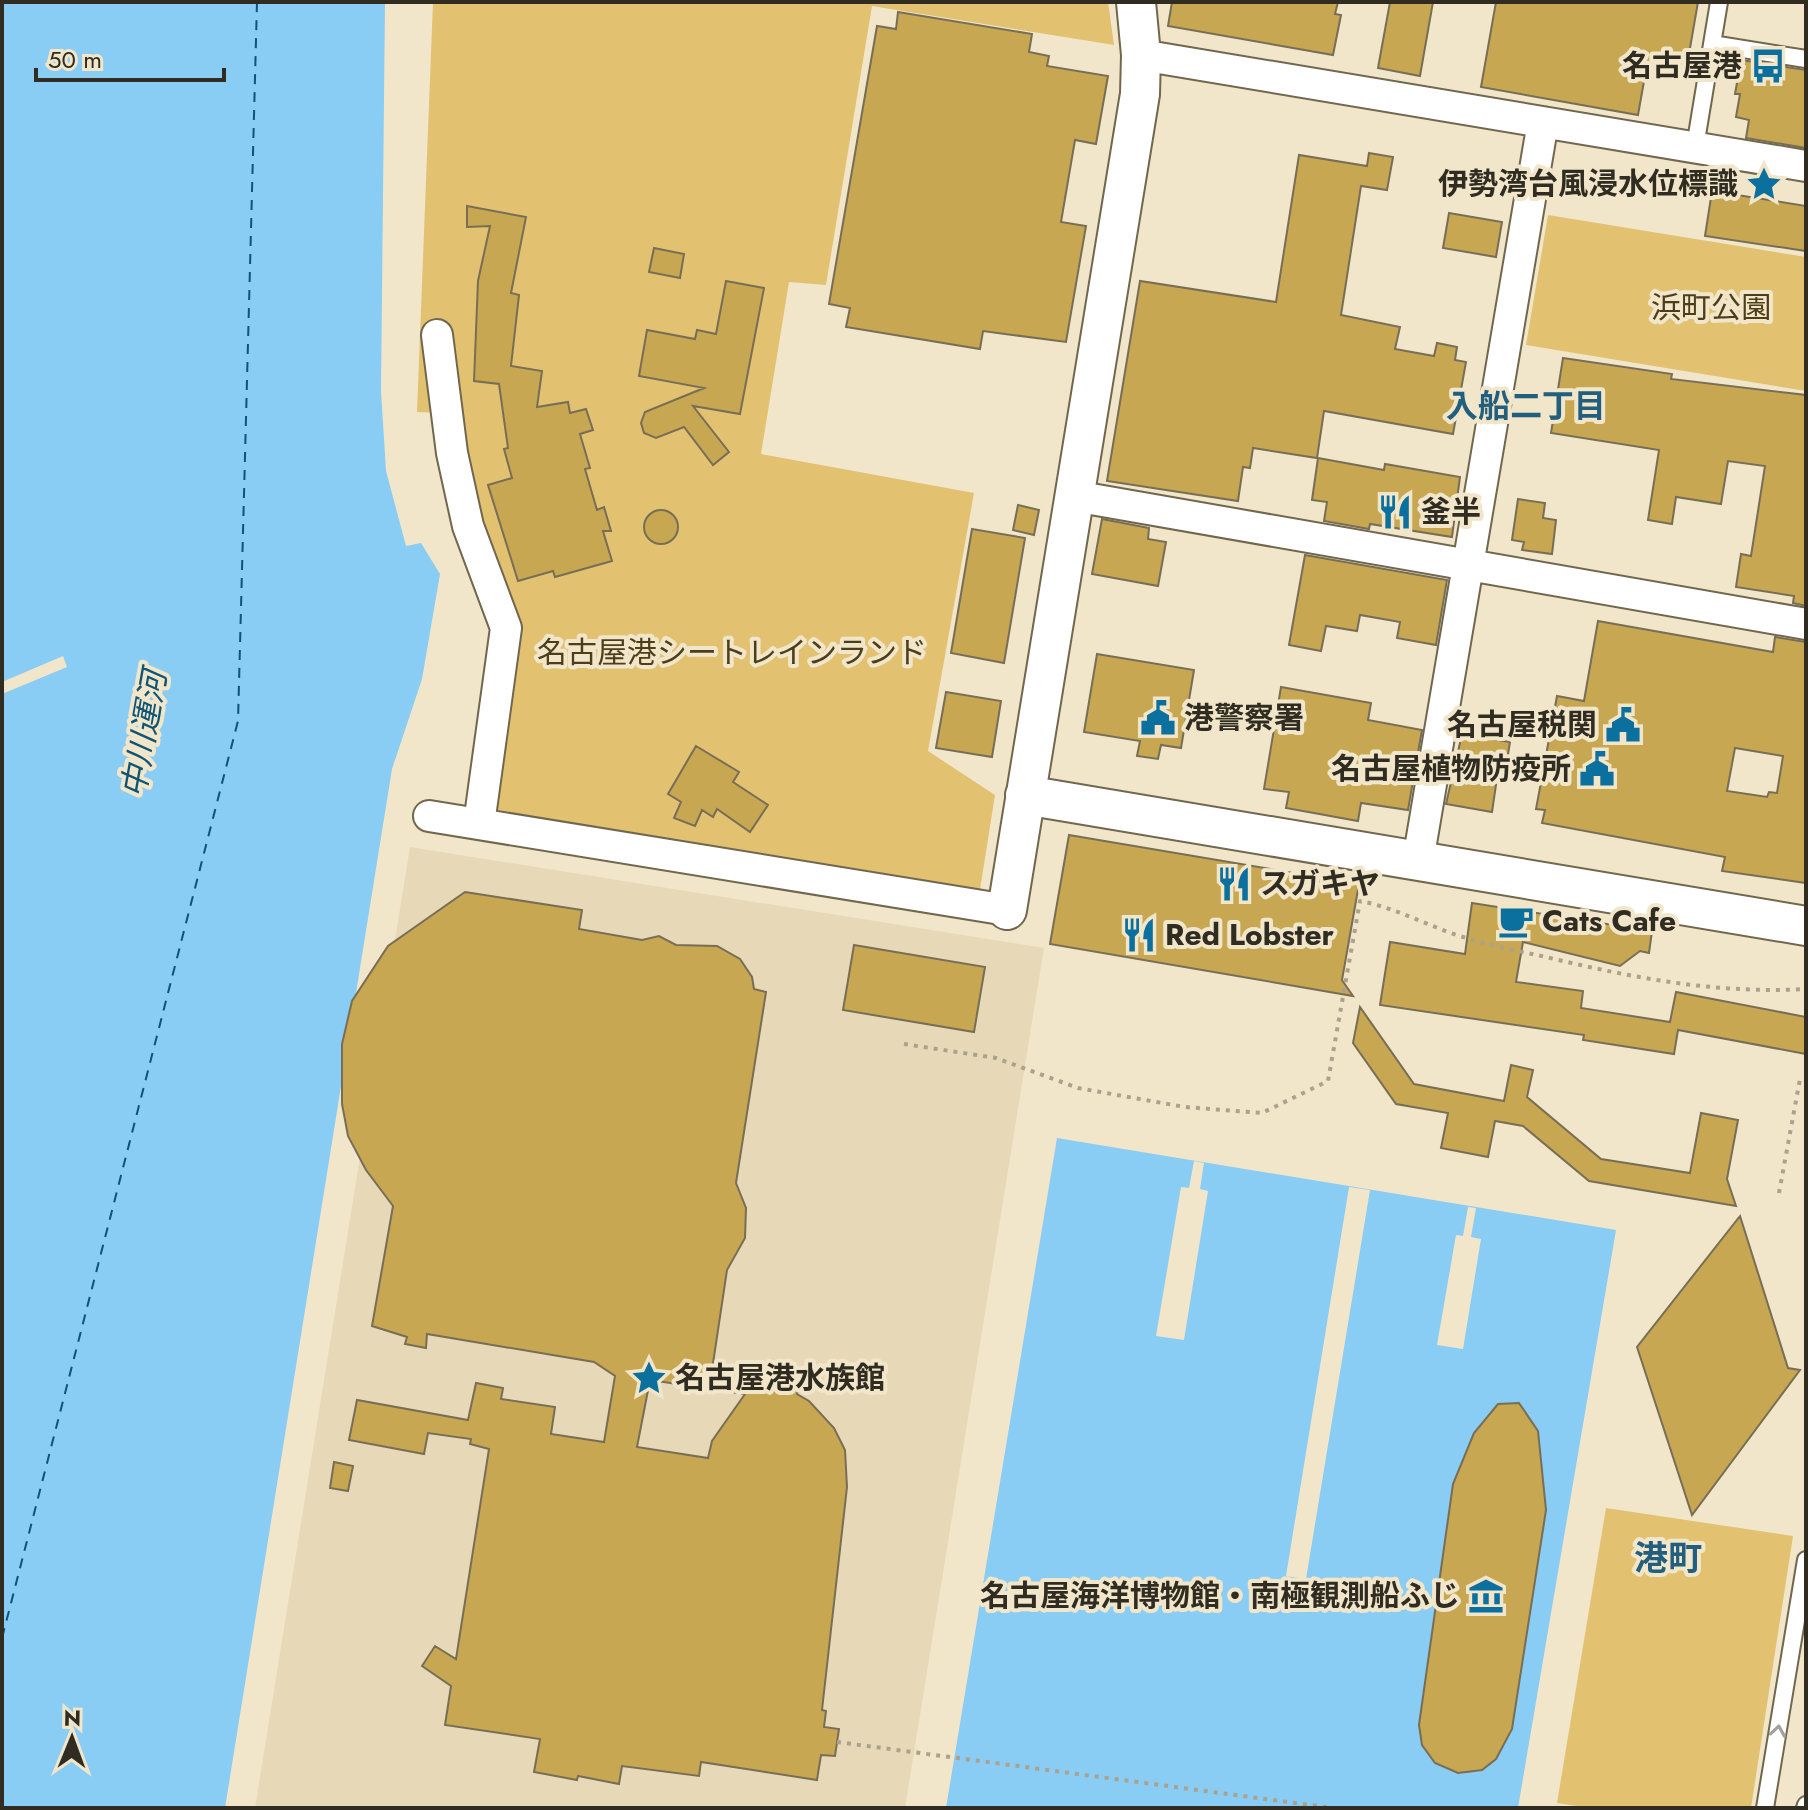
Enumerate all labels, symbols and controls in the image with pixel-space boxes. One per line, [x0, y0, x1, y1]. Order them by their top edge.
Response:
scale bar [36, 32, 224, 82]
text: 50 m [48, 42, 102, 77]
place label: 名古屋港 [1622, 44, 1742, 87]
bus stop icon: 名古屋港 [1749, 47, 1787, 85]
place label: 伊勢湾台風浸水位標識 [1438, 162, 1738, 205]
place icon: 伊勢湾台風浸水位標識 [1745, 165, 1783, 203]
park label: 浜町公園 [1651, 286, 1771, 329]
district label: 入船二丁目 [1446, 383, 1606, 429]
place label: 釜半 [1421, 490, 1481, 533]
restaurant icon: 釜半 [1376, 493, 1414, 531]
park label: 名古屋港シートレインランド [537, 631, 927, 674]
water label: 中川運河 [110, 661, 179, 801]
place label: 港警察署 [1184, 696, 1304, 739]
public building icon: 港警察署 [1139, 699, 1177, 737]
place label: 名古屋税関 [1447, 703, 1597, 746]
public building icon: 名古屋税関 [1604, 706, 1642, 744]
place label: 名古屋植物防疫所 [1331, 747, 1571, 790]
public building icon: 名古屋植物防疫所 [1578, 750, 1616, 788]
place label: スガキヤ [1260, 862, 1380, 905]
restaurant icon: スガキヤ [1215, 865, 1253, 903]
place label: Cats Cafe [1542, 899, 1676, 942]
cafe icon: Cats Cafe [1497, 902, 1535, 940]
place label: Red Lobster [1165, 913, 1335, 956]
restaurant icon: Red Lobster [1120, 916, 1158, 954]
place label: 名古屋港水族館 [675, 1356, 885, 1399]
place icon: 名古屋港水族館 [630, 1359, 668, 1397]
district label: 港町 [1634, 1534, 1702, 1583]
place label: 名古屋海洋博物館・南極観測船ふじ [980, 1574, 1460, 1617]
museum icon: 名古屋海洋博物館・南極観測船ふじ [1467, 1577, 1505, 1615]
north arrow [32, 1698, 112, 1778]
text: N [63, 1702, 81, 1734]
one-way arrow [1768, 1724, 1785, 1738]

